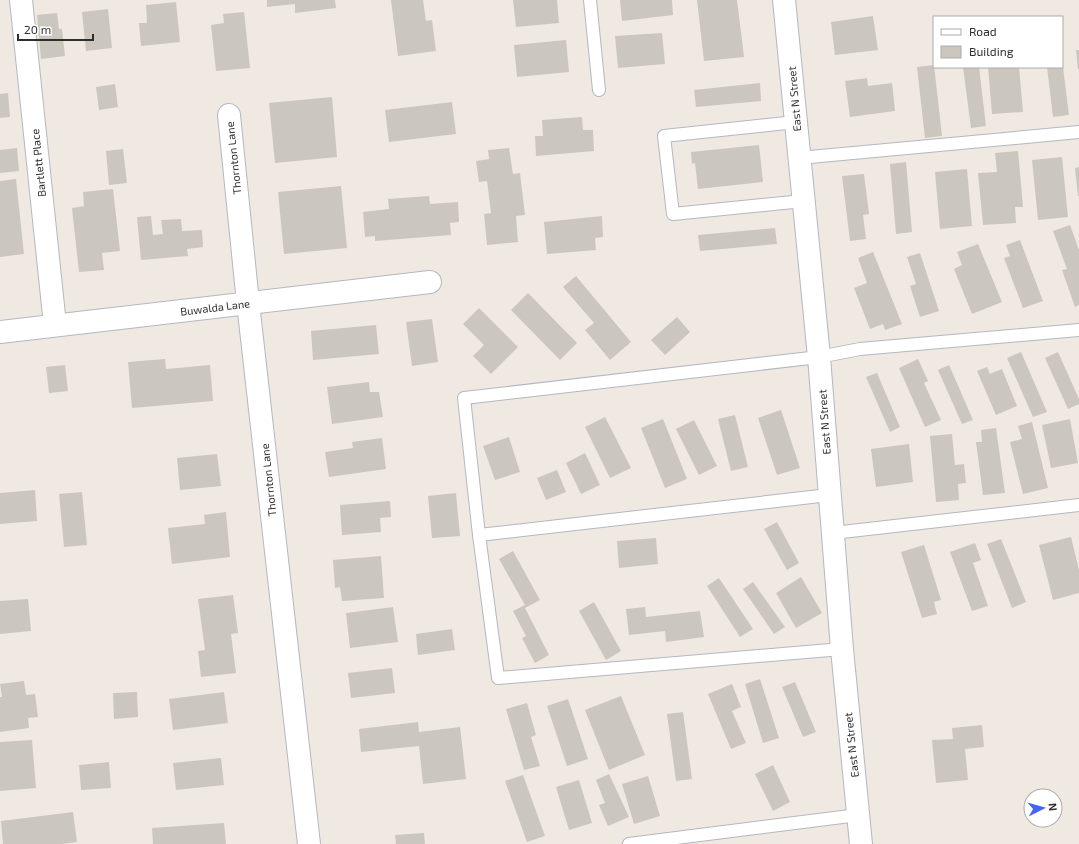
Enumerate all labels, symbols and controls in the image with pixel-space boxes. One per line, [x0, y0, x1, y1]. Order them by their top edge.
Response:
scale bar [18, 16, 93, 42]
legend [933, 16, 1063, 68]
text: 20 m [24, 22, 51, 36]
text: Road [969, 24, 997, 38]
text: Building [969, 44, 1014, 58]
street label: East N Street [785, 66, 803, 132]
street label: Thornton Lane [223, 121, 243, 195]
street label: Bartlett Place [28, 128, 48, 198]
street label: Buwalda Lane [179, 296, 251, 318]
street label: East N Street [815, 389, 833, 455]
street label: Thornton Lane [258, 443, 278, 517]
street label: East N Street [841, 712, 861, 778]
north arrow [1023, 788, 1063, 828]
text: N [1047, 802, 1060, 812]

